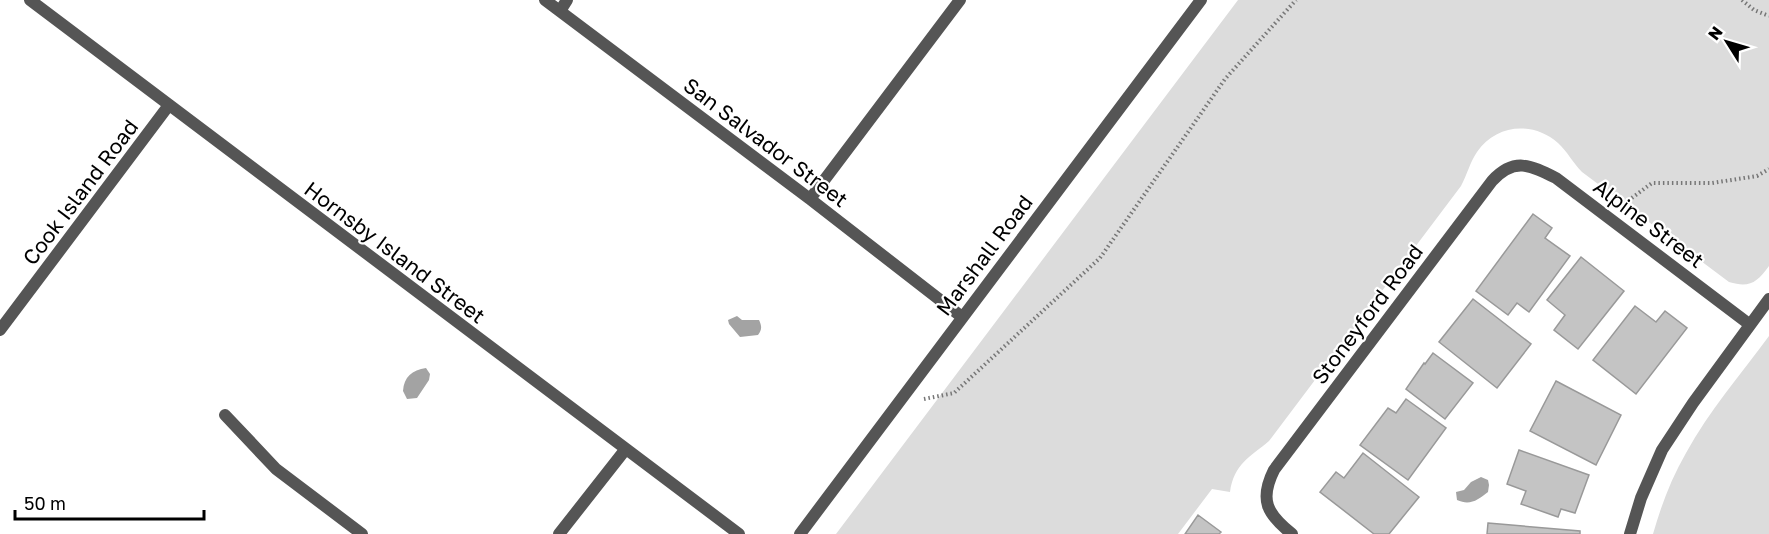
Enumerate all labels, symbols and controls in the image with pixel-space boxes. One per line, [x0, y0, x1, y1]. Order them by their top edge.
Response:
north arrow [1697, 12, 1757, 72]
text: N [1703, 22, 1727, 44]
street label: San Salvador Street [679, 72, 853, 212]
street label: Cook Island Road [17, 114, 143, 270]
street label: Alpine Street [1589, 173, 1709, 273]
street label: Hornsby Island Street [299, 175, 491, 329]
street label: Marshall Road [930, 190, 1038, 320]
street label: Stoneyford Road [1306, 239, 1428, 389]
scale bar [15, 483, 204, 521]
text: 50 m [24, 492, 66, 514]

